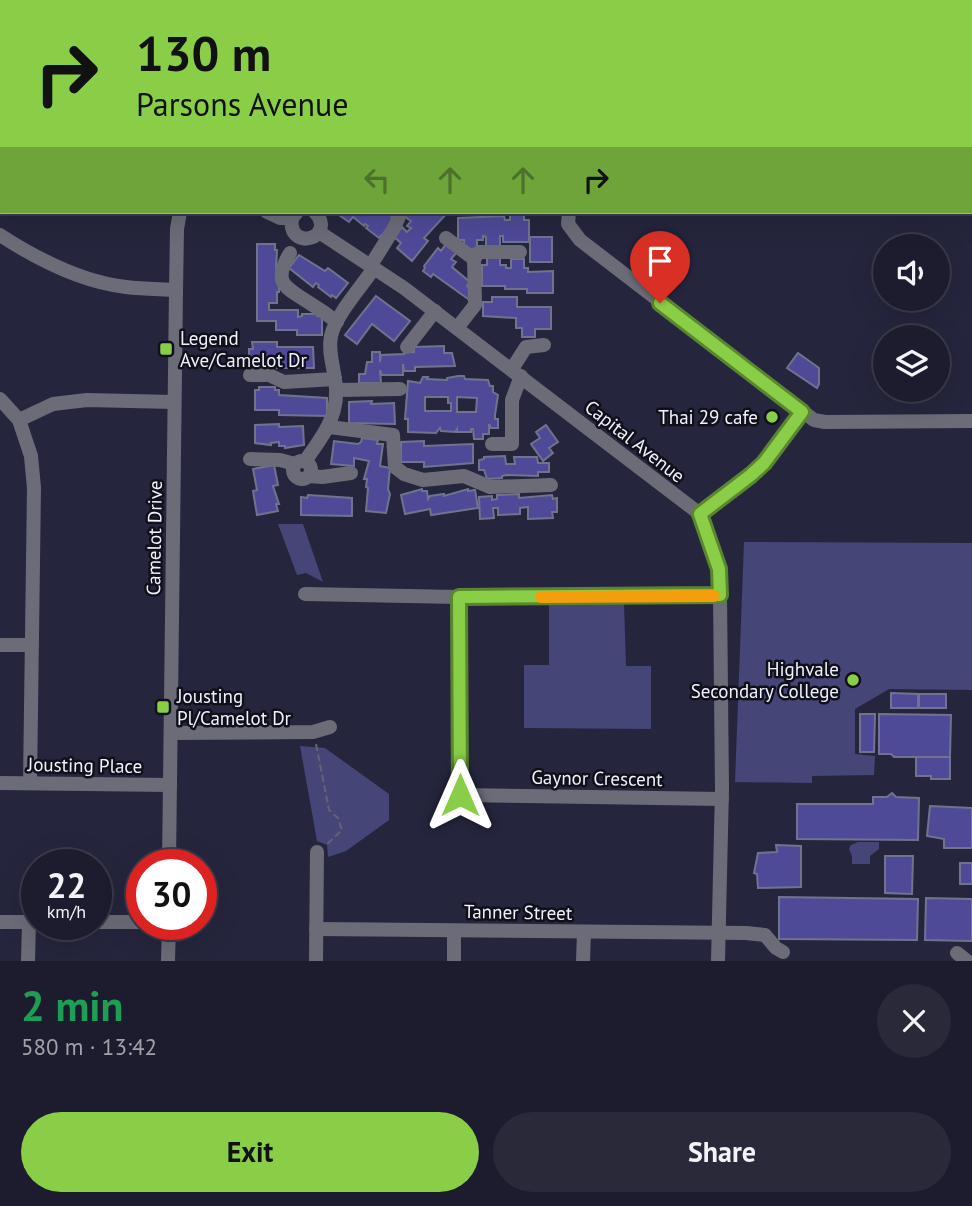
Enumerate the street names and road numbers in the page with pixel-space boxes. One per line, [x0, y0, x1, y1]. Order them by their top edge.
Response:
street label: Capital Avenue [580, 394, 690, 488]
street label: Camelot Drive [141, 480, 167, 596]
street label: Jousting Place [27, 752, 142, 778]
street label: Gaynor Crescent [531, 765, 663, 791]
street label: Tanner Street [464, 899, 573, 925]

